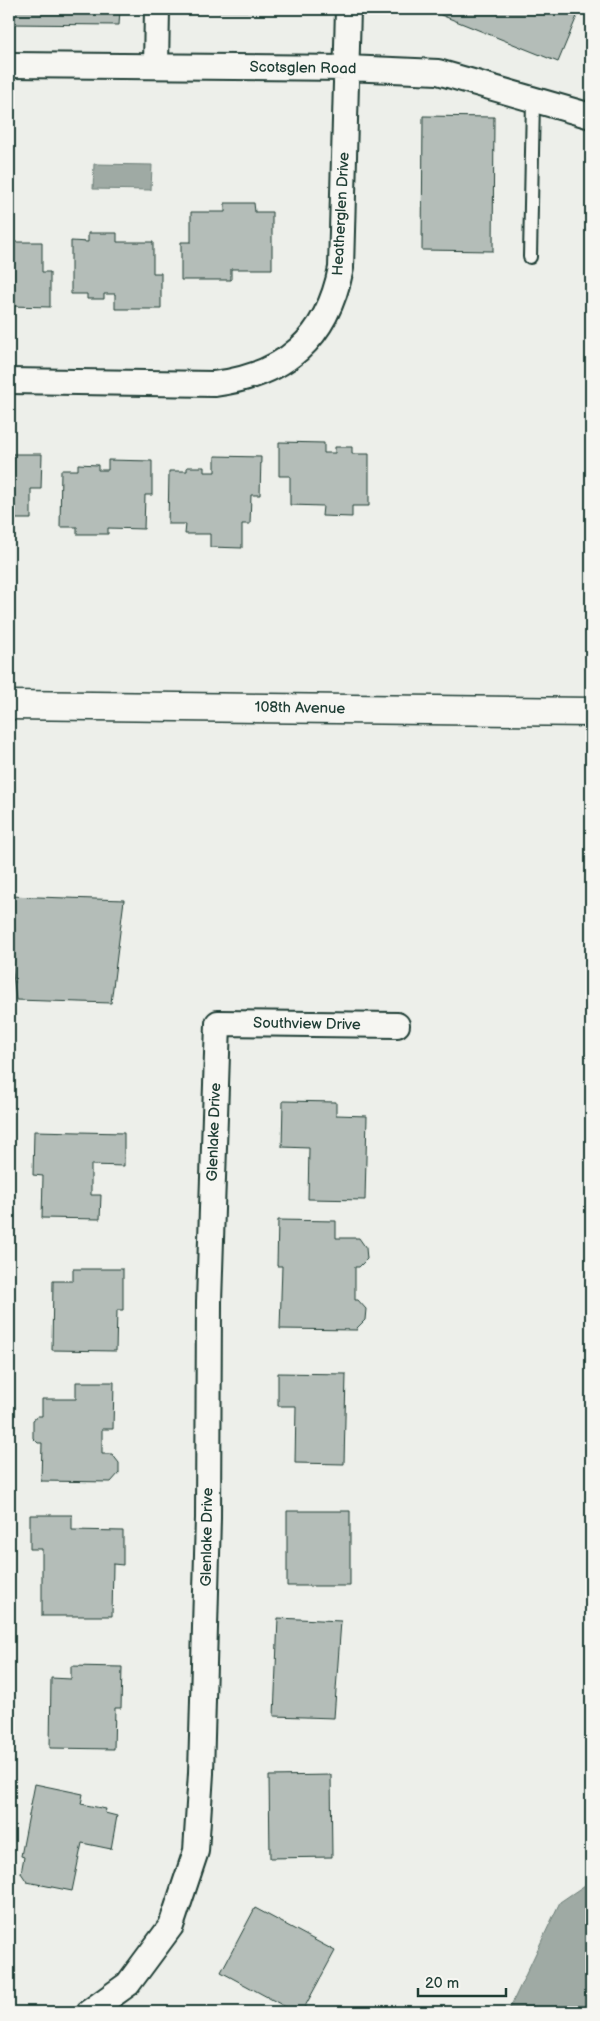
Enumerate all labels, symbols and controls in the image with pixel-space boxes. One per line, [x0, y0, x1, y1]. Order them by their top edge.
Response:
street label: Scotsglen Road [249, 58, 357, 78]
street label: Heatherglen Drive [328, 152, 354, 276]
street label: 108th Avenue [255, 698, 346, 718]
street label: Southview Drive [253, 1014, 361, 1034]
street label: Glenlake Drive [203, 1082, 225, 1182]
street label: Glenlake Drive [197, 1487, 217, 1587]
scale bar [418, 1966, 505, 1998]
text: 20 m [425, 1974, 459, 1993]

